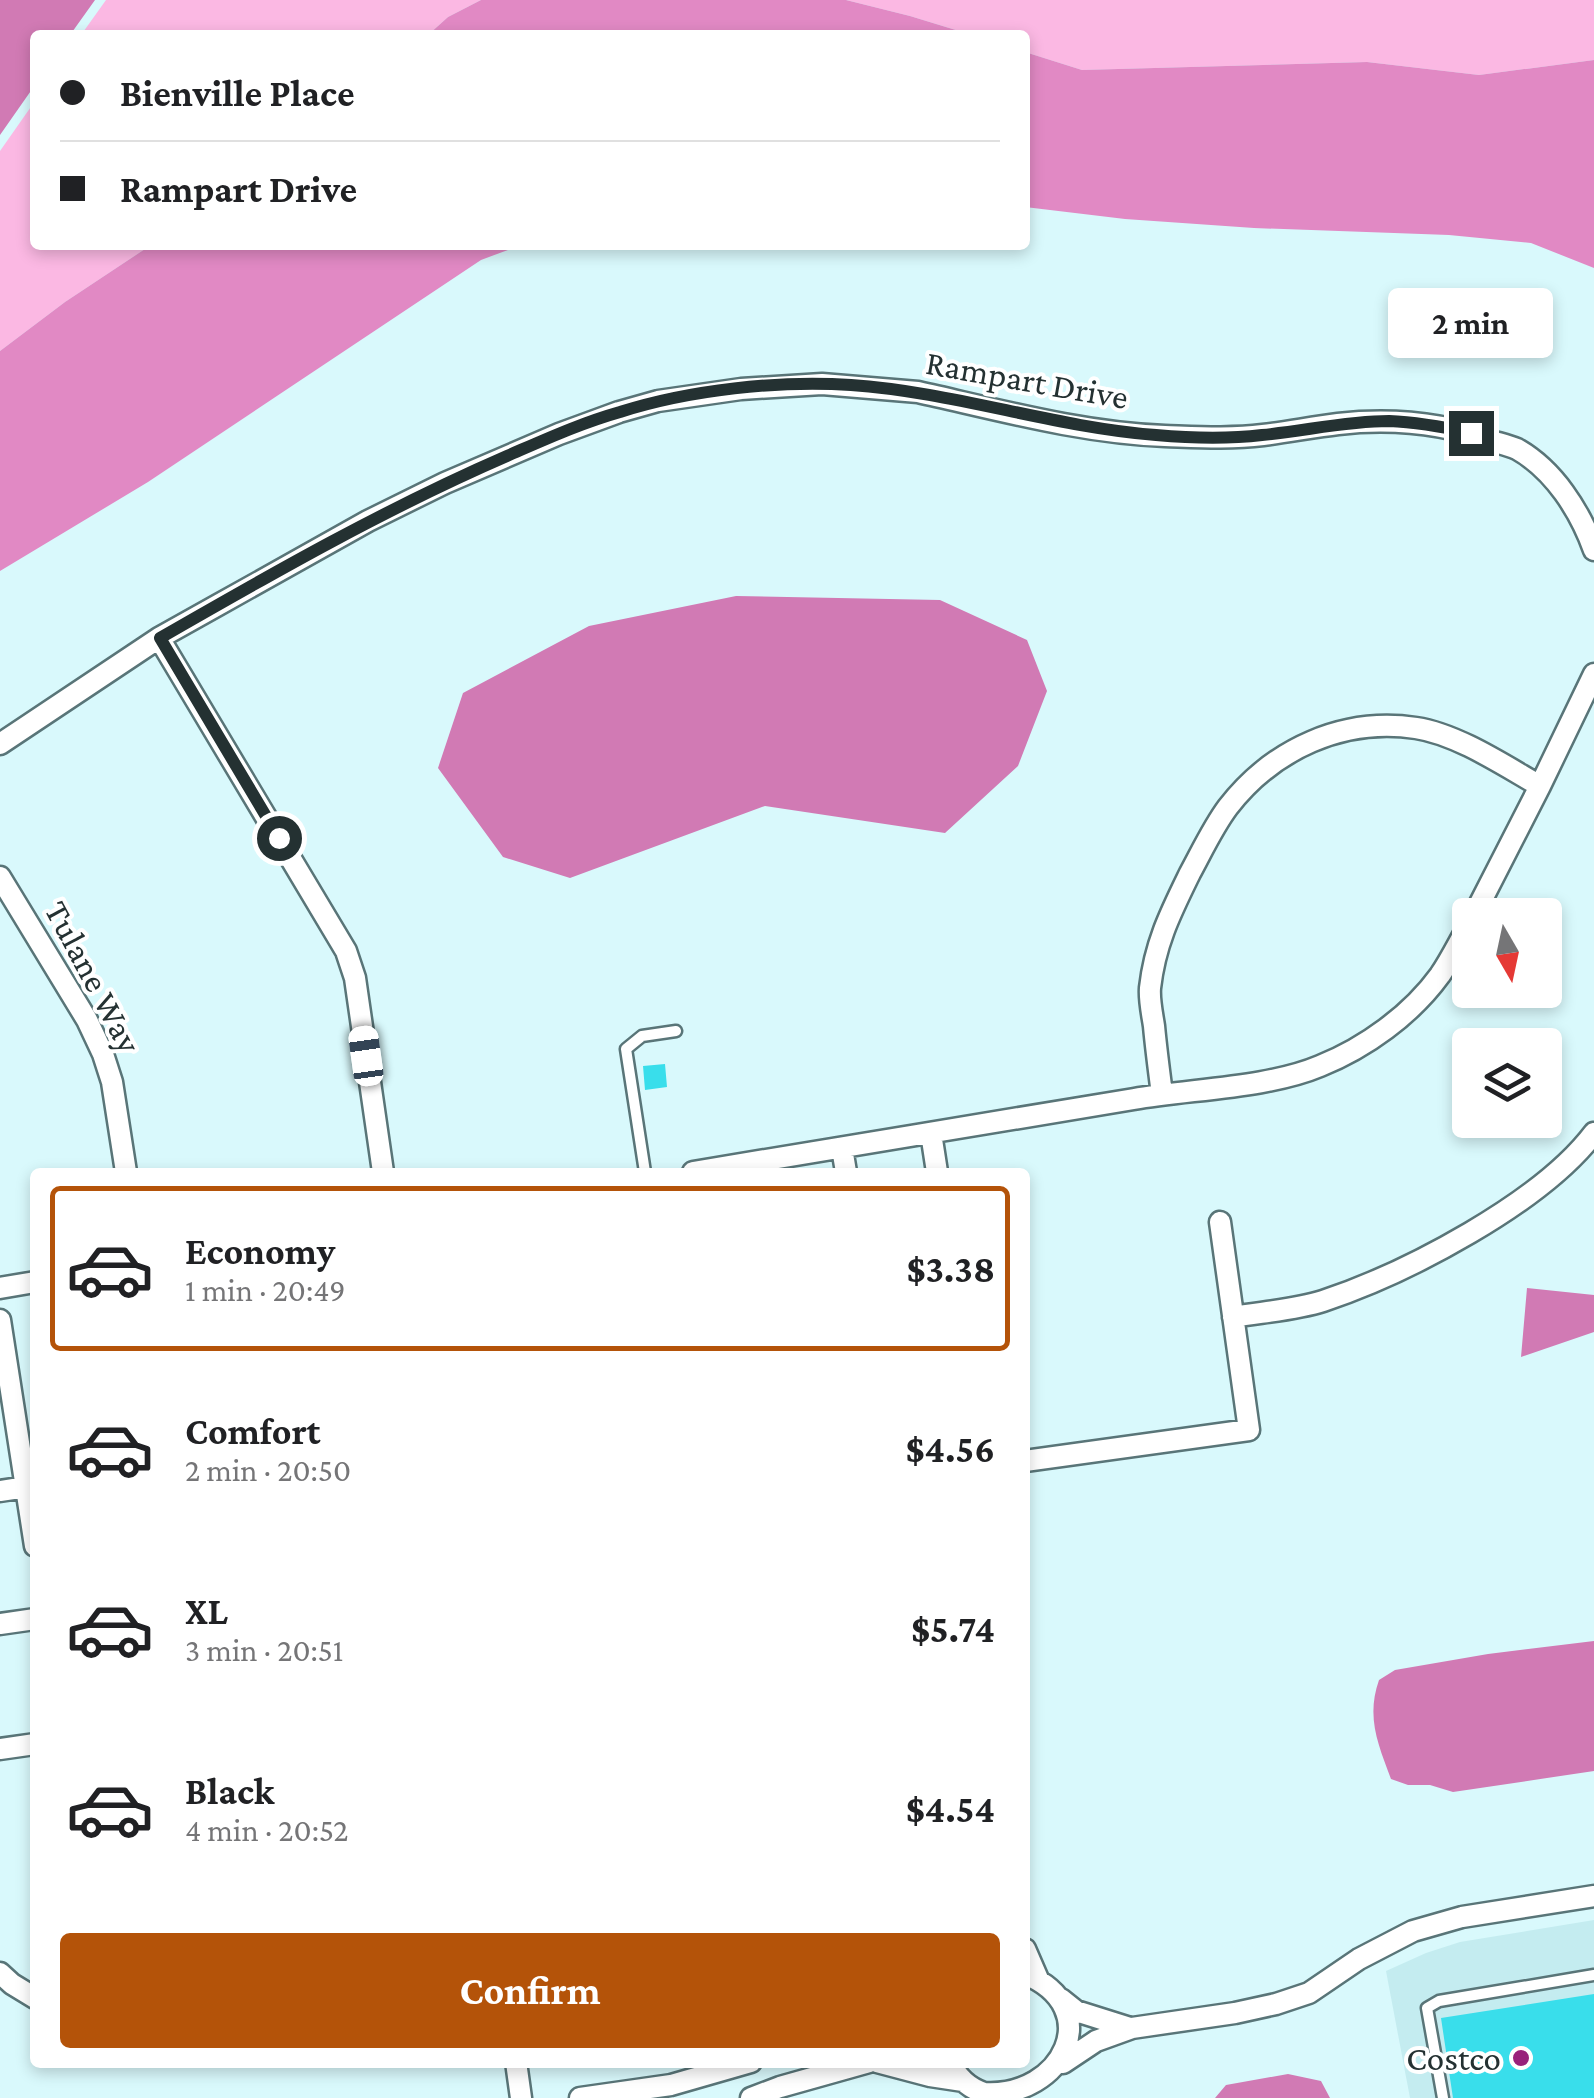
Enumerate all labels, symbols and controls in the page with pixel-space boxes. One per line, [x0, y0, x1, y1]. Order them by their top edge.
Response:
text: Bienville Place [120, 72, 355, 114]
text: Rampart Drive [120, 168, 357, 210]
callout: 2 min [1388, 288, 1554, 358]
text: 2 min [1432, 305, 1509, 341]
street label: Rampart Drive [923, 343, 1131, 417]
route end [1449, 411, 1494, 456]
route start [257, 816, 302, 861]
street label: Tulane Way [37, 894, 150, 1060]
north arrow [1452, 898, 1562, 1008]
map controls [1452, 898, 1562, 1138]
car [347, 1024, 385, 1088]
button: layers [1452, 1028, 1562, 1138]
icon: car [65, 1224, 155, 1314]
text: Economy [185, 1230, 335, 1272]
text: $3.38 [906, 1248, 995, 1290]
text: 1 min · 20:49 [185, 1272, 346, 1308]
icon: car [65, 1404, 155, 1494]
text: Comfort [185, 1410, 321, 1452]
text: $4.56 [906, 1428, 995, 1470]
text: 2 min · 20:50 [185, 1452, 351, 1488]
icon: car [65, 1584, 155, 1674]
text: XL [185, 1590, 228, 1632]
text: $5.74 [911, 1608, 995, 1650]
text: 3 min · 20:51 [185, 1632, 343, 1668]
icon: car [65, 1764, 155, 1854]
text: Black [185, 1770, 274, 1812]
text: $4.54 [906, 1788, 995, 1830]
text: 4 min · 20:52 [185, 1812, 349, 1848]
button: Confirm [60, 1933, 1000, 2048]
place label: Costco [1406, 2039, 1501, 2078]
marker: Costco [1510, 2047, 1532, 2069]

